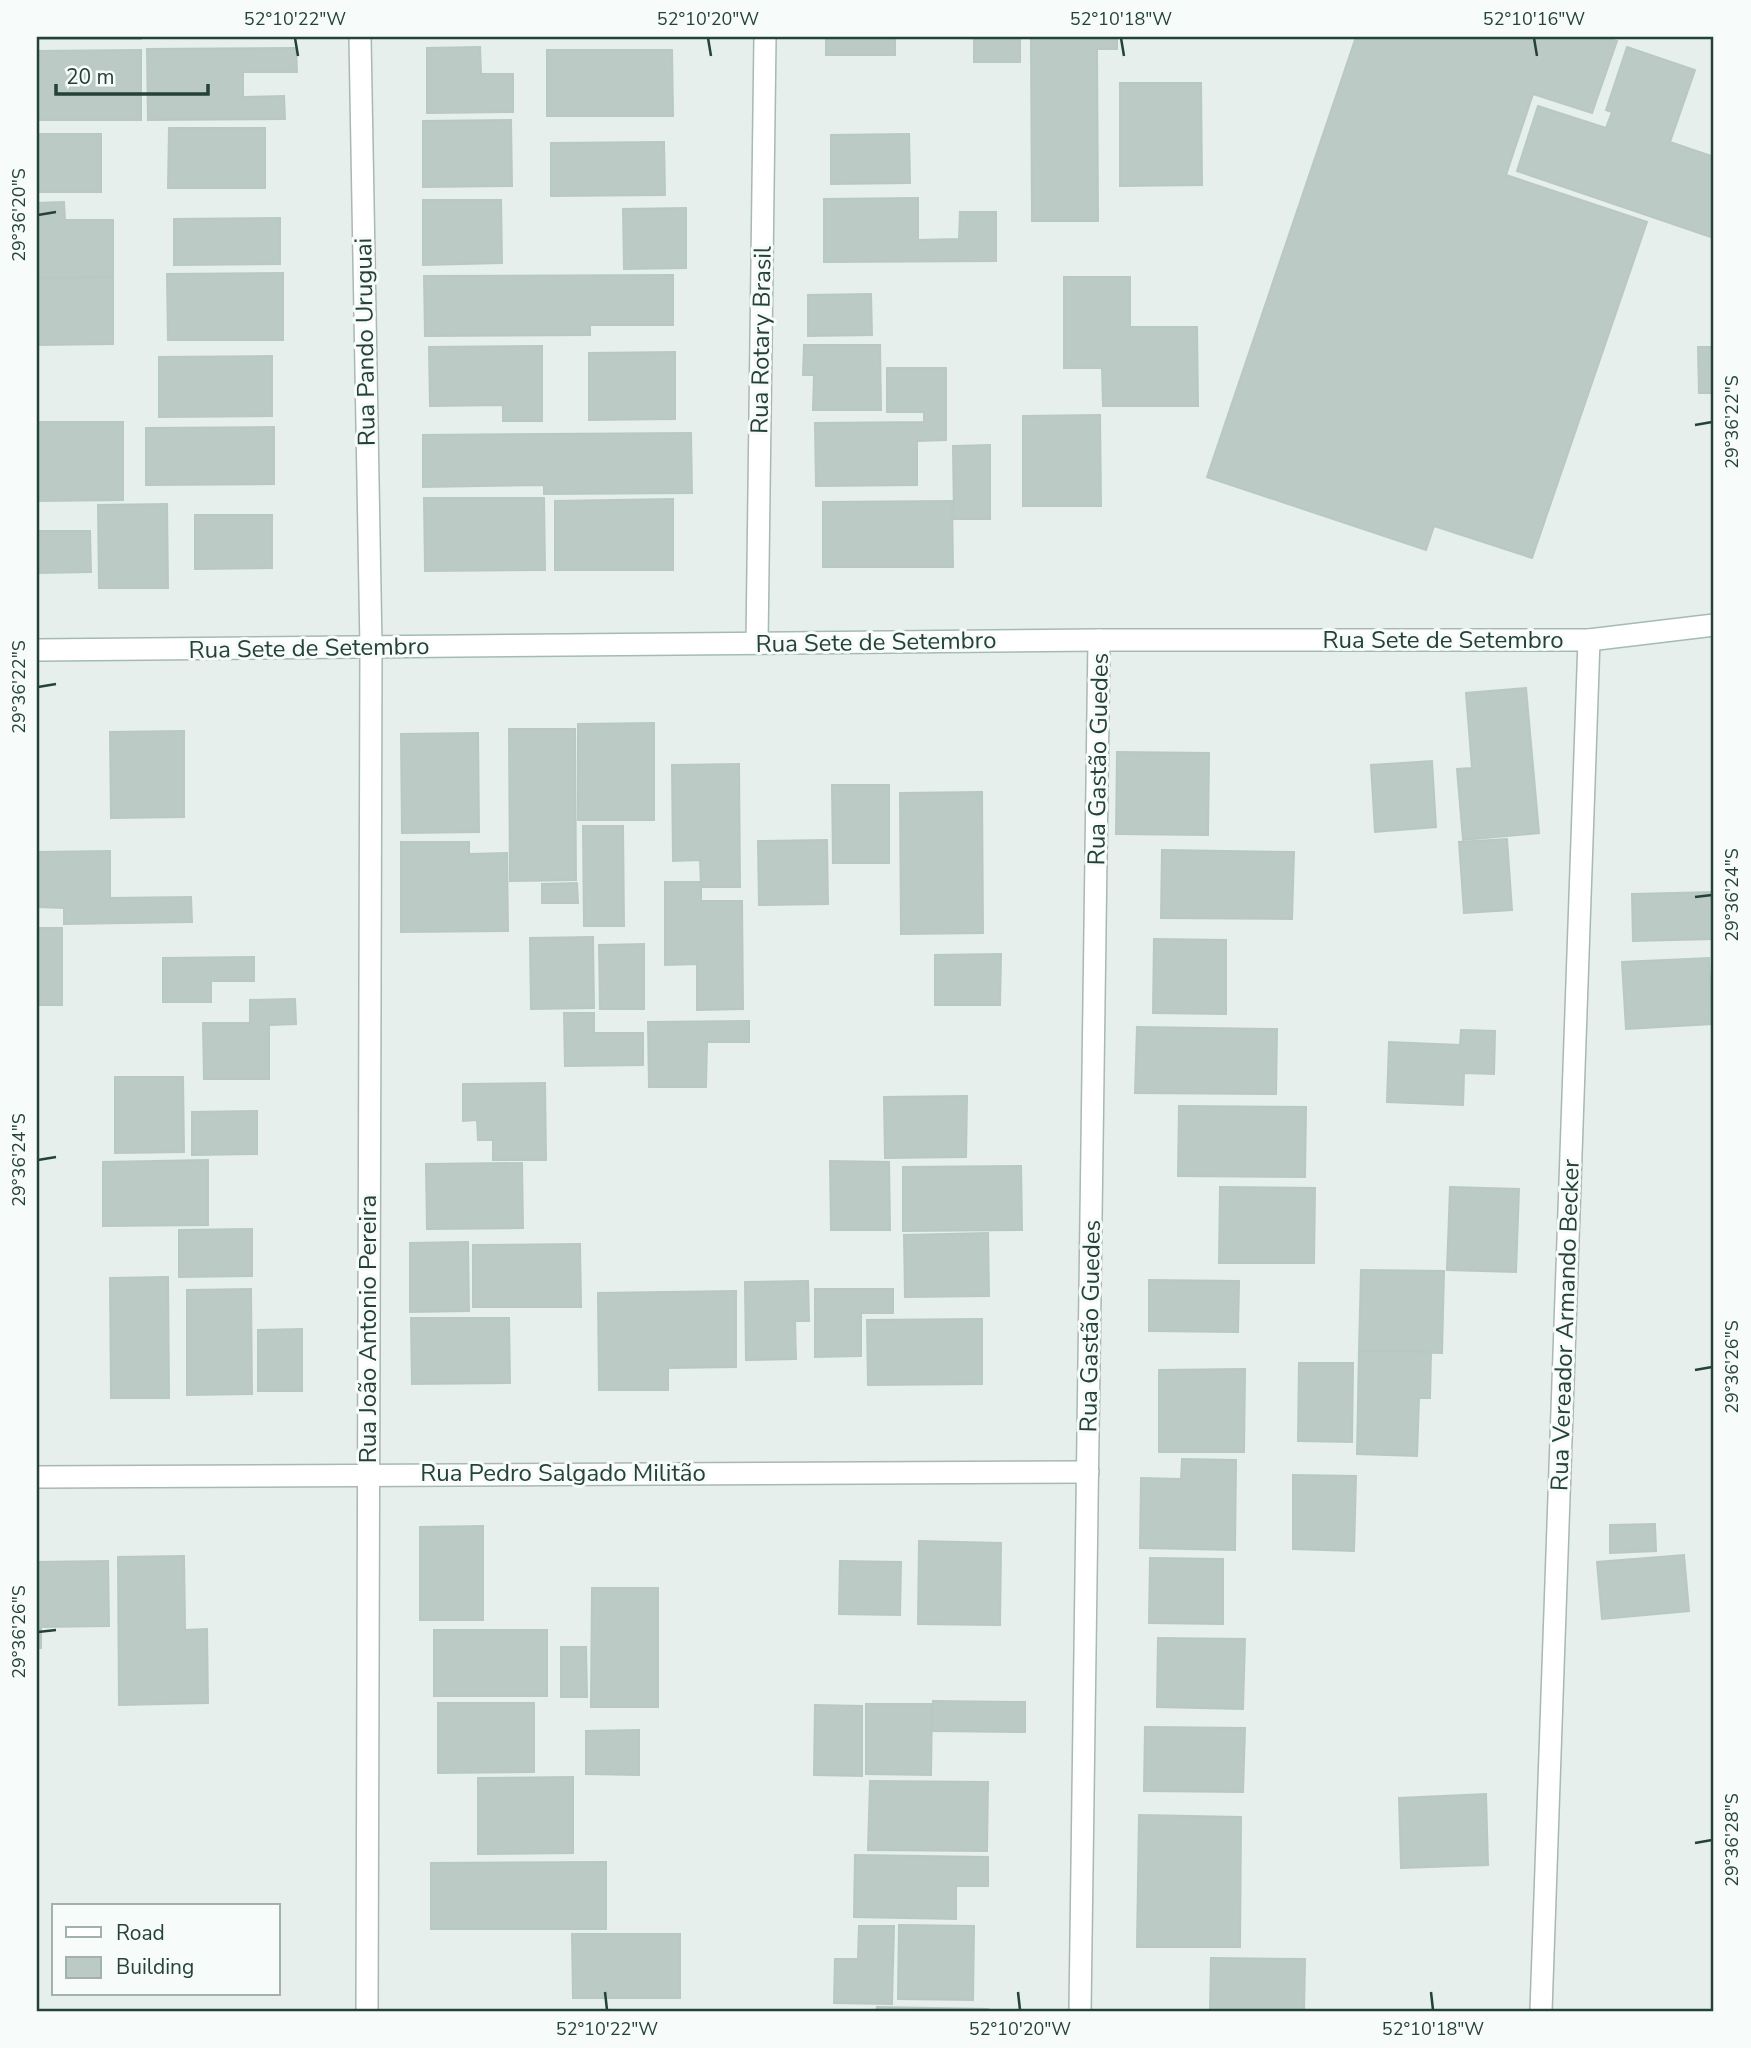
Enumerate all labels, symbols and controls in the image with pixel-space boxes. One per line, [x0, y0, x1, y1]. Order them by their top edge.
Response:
text: 52°10'22"W [244, 7, 346, 31]
text: 52°10'20"W [657, 7, 759, 31]
text: 52°10'18"W [1070, 7, 1172, 31]
text: 52°10'16"W [1483, 7, 1585, 31]
scale bar [56, 52, 208, 96]
text: 20 m [66, 63, 115, 91]
text: 29°36'20"S [7, 168, 31, 262]
street label: Rua Pando Uruguai [347, 238, 383, 446]
street label: Rua Rotary Brasil [743, 246, 779, 434]
text: 29°36'22"S [1720, 375, 1744, 469]
street label: Rua Sete de Setembro [755, 624, 997, 660]
street label: Rua Sete de Setembro [1323, 624, 1563, 656]
street label: Rua Sete de Setembro [188, 630, 430, 666]
text: 29°36'22"S [7, 640, 31, 734]
street label: Rua Gastão Guedes [1080, 652, 1116, 866]
text: 29°36'24"S [1720, 848, 1744, 942]
text: 29°36'24"S [7, 1113, 31, 1207]
street label: Rua Vereador Armando Becker [1543, 1158, 1587, 1491]
street label: Rua João Antonio Pereira [352, 1195, 384, 1463]
street label: Rua Gastão Guedes [1072, 1219, 1108, 1433]
text: 29°36'26"S [1720, 1320, 1744, 1414]
street label: Rua Pedro Salgado Militão [420, 1457, 706, 1489]
text: 29°36'26"S [7, 1585, 31, 1679]
text: 29°36'28"S [1720, 1793, 1744, 1887]
legend [52, 1904, 280, 1996]
text: Road [116, 1919, 165, 1947]
text: Building [116, 1953, 194, 1981]
text: 52°10'22"W [556, 2017, 658, 2041]
text: 52°10'20"W [969, 2017, 1071, 2041]
text: 52°10'18"W [1382, 2017, 1484, 2041]

